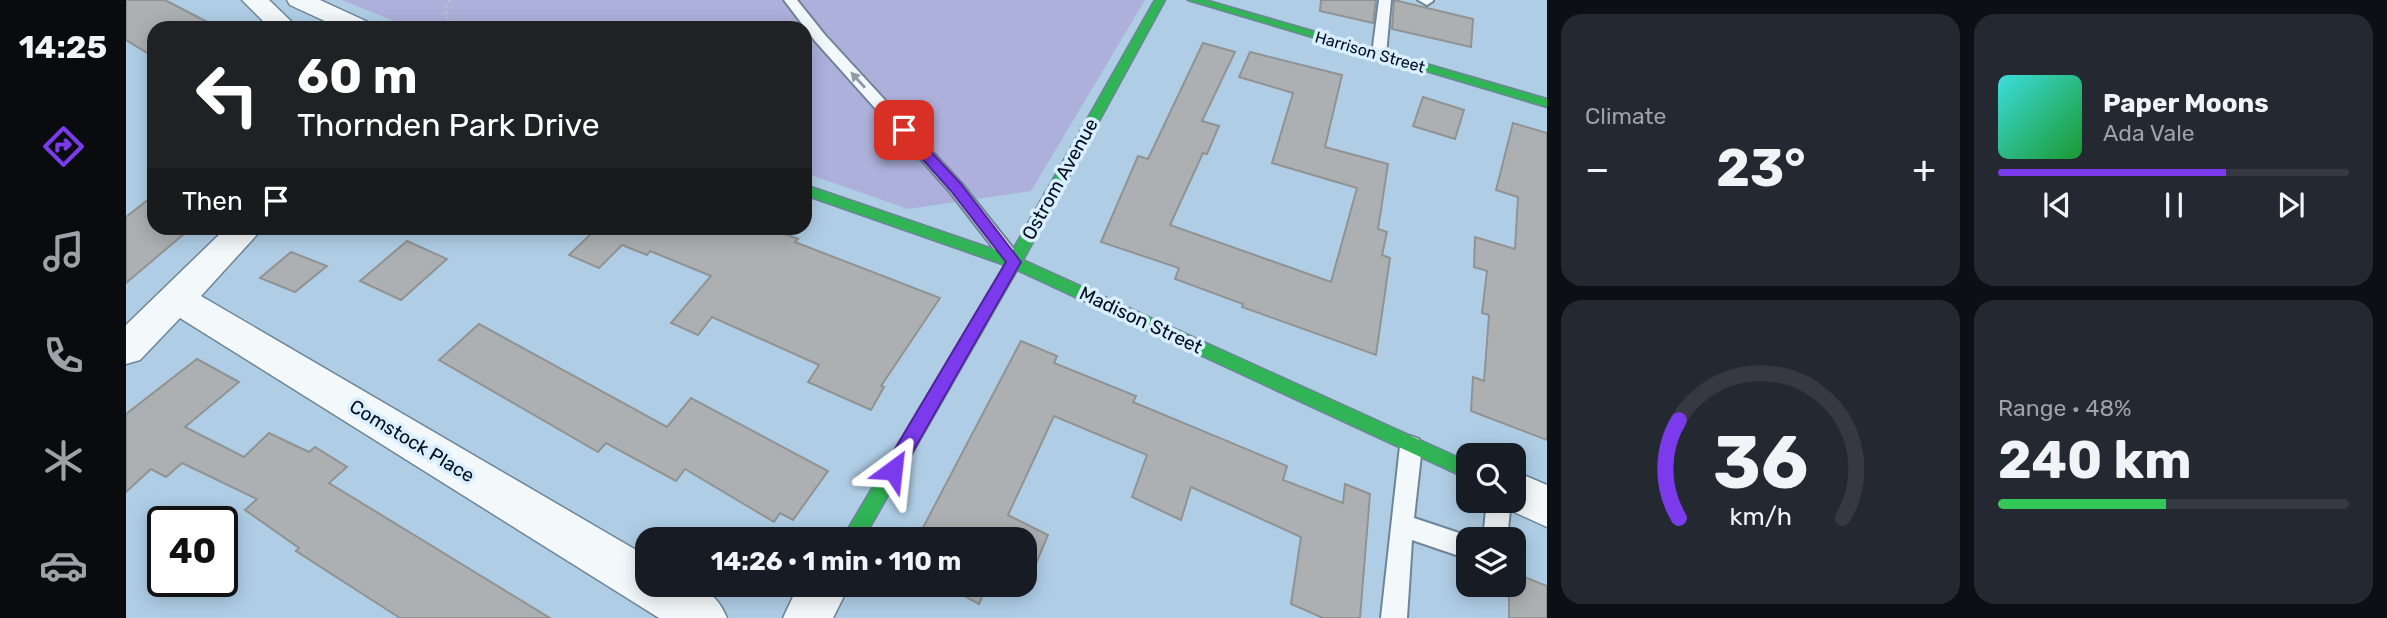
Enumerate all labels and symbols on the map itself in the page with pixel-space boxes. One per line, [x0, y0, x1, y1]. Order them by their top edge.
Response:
street label: Harrison Street [1313, 27, 1427, 77]
one-way arrow [850, 71, 866, 89]
pin [874, 100, 934, 160]
street label: Ostrom Avenue [1017, 114, 1103, 244]
street label: Madison Street [1076, 281, 1207, 359]
street label: Comstock Place [345, 395, 479, 487]
position arrow [856, 433, 930, 507]
speed limit sign: 40 [147, 506, 238, 597]

